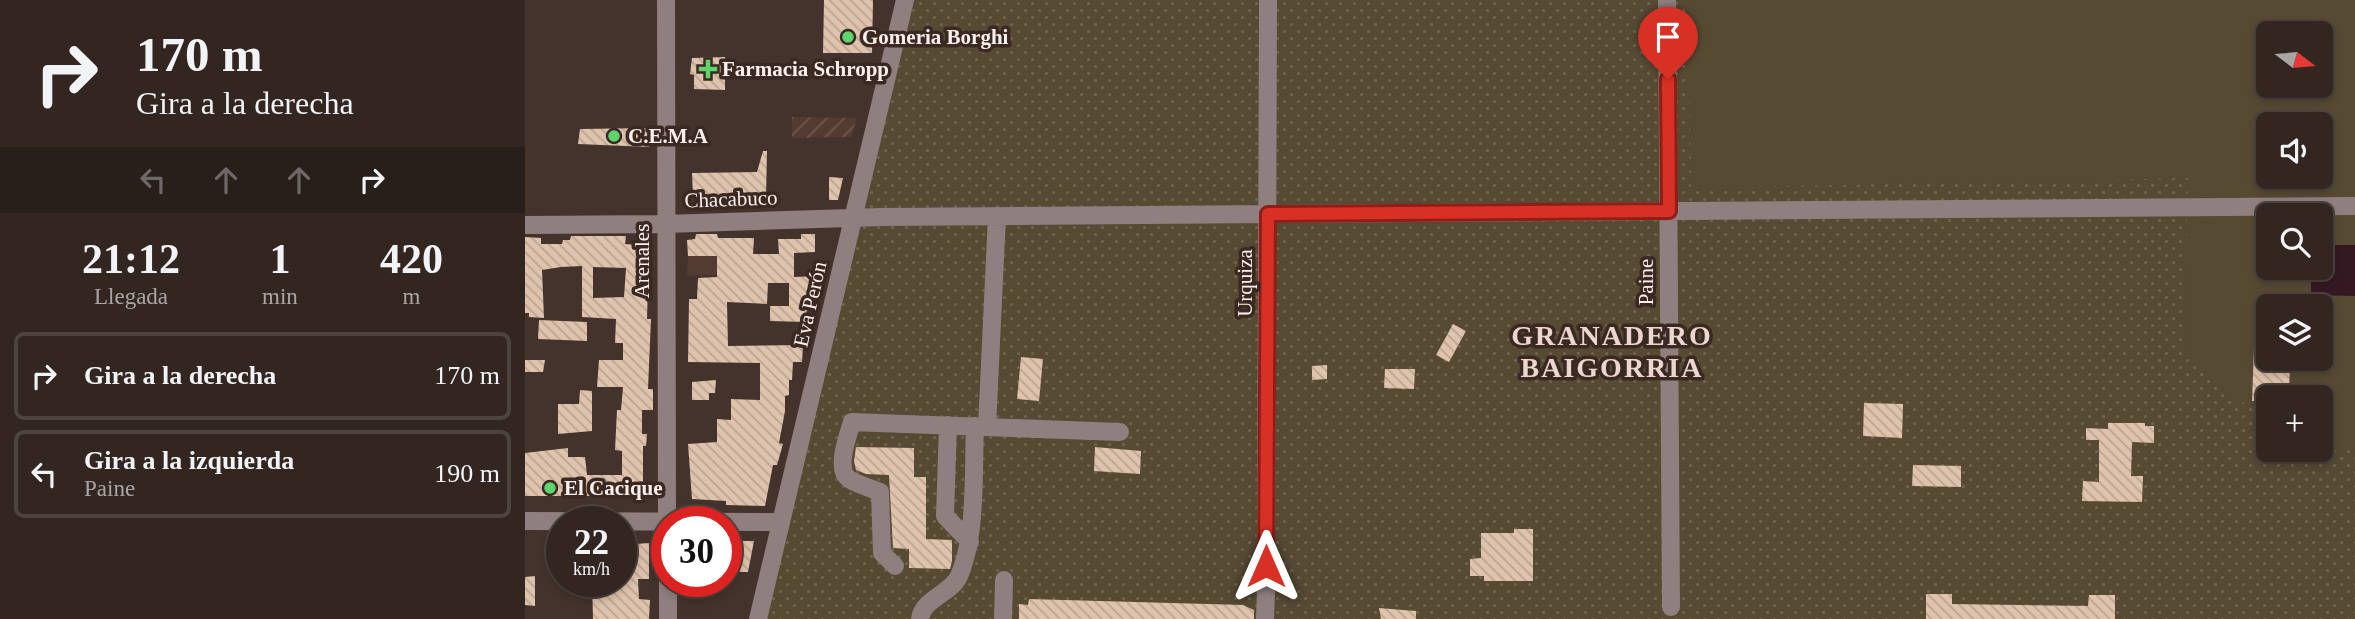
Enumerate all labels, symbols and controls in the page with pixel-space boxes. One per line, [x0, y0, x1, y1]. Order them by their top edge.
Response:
pin [1638, 7, 1698, 79]
icon: arrive [1649, 18, 1687, 56]
north arrow [2256, 21, 2333, 98]
map controls [2256, 21, 2333, 462]
place label: Gomeria Borghi [862, 25, 1009, 49]
text: 170 m [136, 27, 263, 82]
icon: right [21, 28, 112, 119]
marker: Gomeria Borghi [840, 29, 856, 45]
place label: Farmacia Schropp [722, 57, 889, 81]
marker: Farmacia Schropp [700, 61, 716, 77]
text: Gira a la derecha [136, 85, 354, 121]
button: sound [2256, 112, 2333, 189]
place label: C.E.M.A [628, 124, 709, 148]
marker: C.E.M.A [606, 128, 622, 144]
icon: left [134, 161, 172, 199]
icon: ahead [207, 161, 245, 199]
icon: ahead [280, 161, 318, 199]
icon: right [353, 161, 391, 199]
street label: Chacabuco [684, 185, 778, 213]
button: search [2256, 203, 2333, 280]
street label: Arenales [630, 224, 654, 298]
text: 21:12 [82, 236, 180, 282]
text: 1 [269, 236, 290, 282]
text: 420 [380, 236, 443, 282]
street label: Urquiza [1233, 249, 1257, 317]
street label: Eva Perón [789, 258, 832, 349]
street label: Paine [1634, 259, 1658, 305]
text: Llegada [94, 284, 168, 309]
text: min [262, 284, 298, 309]
text: m [402, 284, 420, 309]
button: layers [2256, 294, 2333, 371]
district label: GRANADERO BAIGORRIA [1511, 320, 1713, 383]
icon: right [25, 357, 63, 395]
text: Gira a la derecha [84, 361, 276, 390]
text: 170 m [434, 361, 500, 390]
button: + [2256, 385, 2333, 462]
text: Gira a la izquierda [84, 446, 294, 475]
icon: left [25, 455, 63, 493]
text: 190 m [434, 459, 500, 488]
text: Paine [84, 476, 135, 501]
place label: El Cacique [564, 476, 663, 500]
marker: El Cacique [542, 480, 558, 496]
speed limit sign: 30 [651, 506, 742, 597]
text: 22 [574, 523, 609, 562]
position arrow [1229, 529, 1303, 603]
text: km/h [573, 559, 610, 579]

